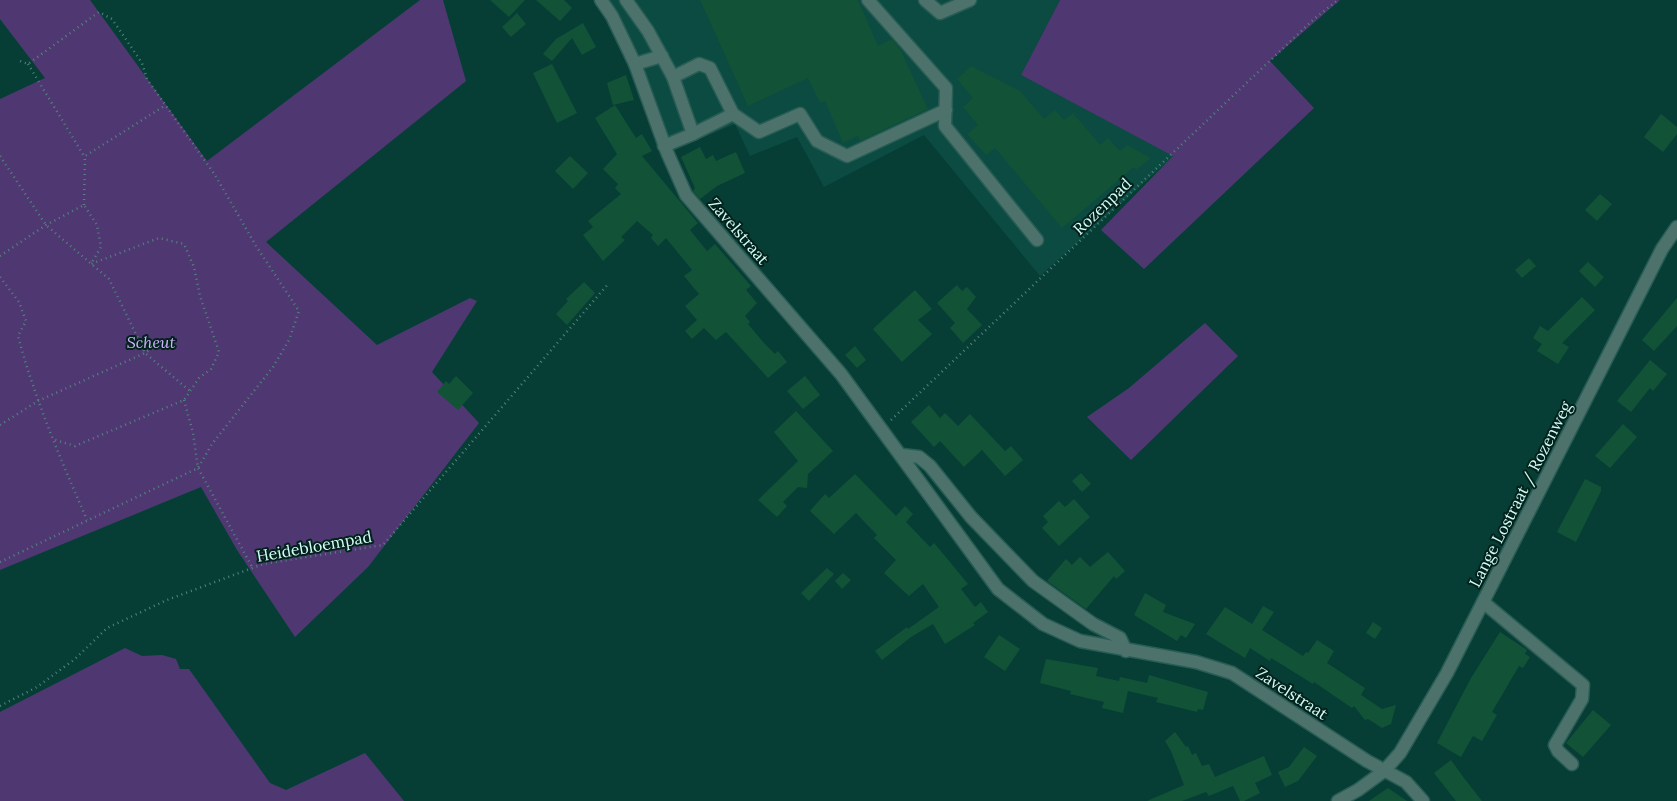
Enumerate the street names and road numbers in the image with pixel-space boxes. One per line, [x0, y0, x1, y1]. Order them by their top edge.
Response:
street label: Rozenpad [1069, 173, 1136, 239]
street label: Zavelstraat [705, 194, 774, 269]
street label: Lange Lostraat / Rozenweg [1464, 397, 1577, 591]
street label: Heidebloempad [255, 526, 374, 566]
street label: Zavelstraat [1252, 662, 1332, 724]

